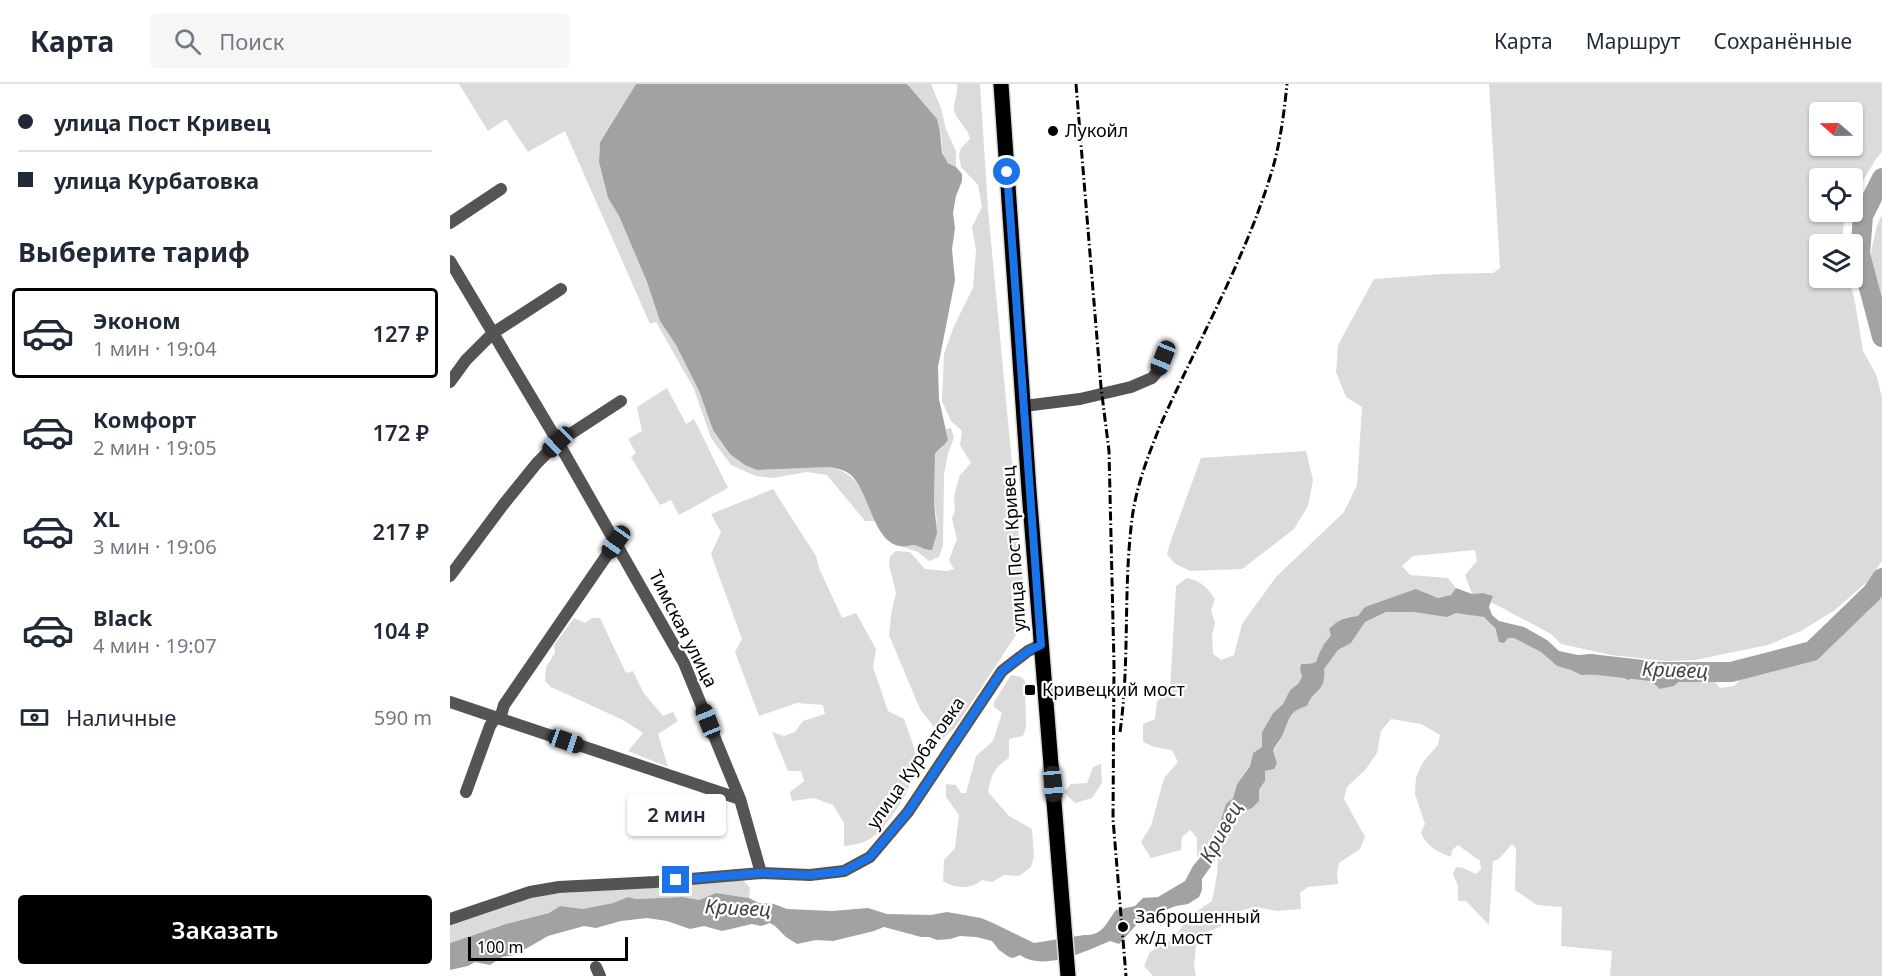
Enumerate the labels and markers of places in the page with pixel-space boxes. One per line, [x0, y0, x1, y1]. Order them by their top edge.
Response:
place label: Лукойл [1065, 118, 1128, 142]
marker: Лукойл [1046, 124, 1060, 138]
place label: Кривецкий мост [1042, 677, 1185, 701]
marker: Кривецкий мост [1023, 683, 1037, 697]
place label: Заброшенный ж/д мост [1135, 904, 1261, 949]
marker: Заброшенный ж/д мост [1116, 920, 1130, 934]

